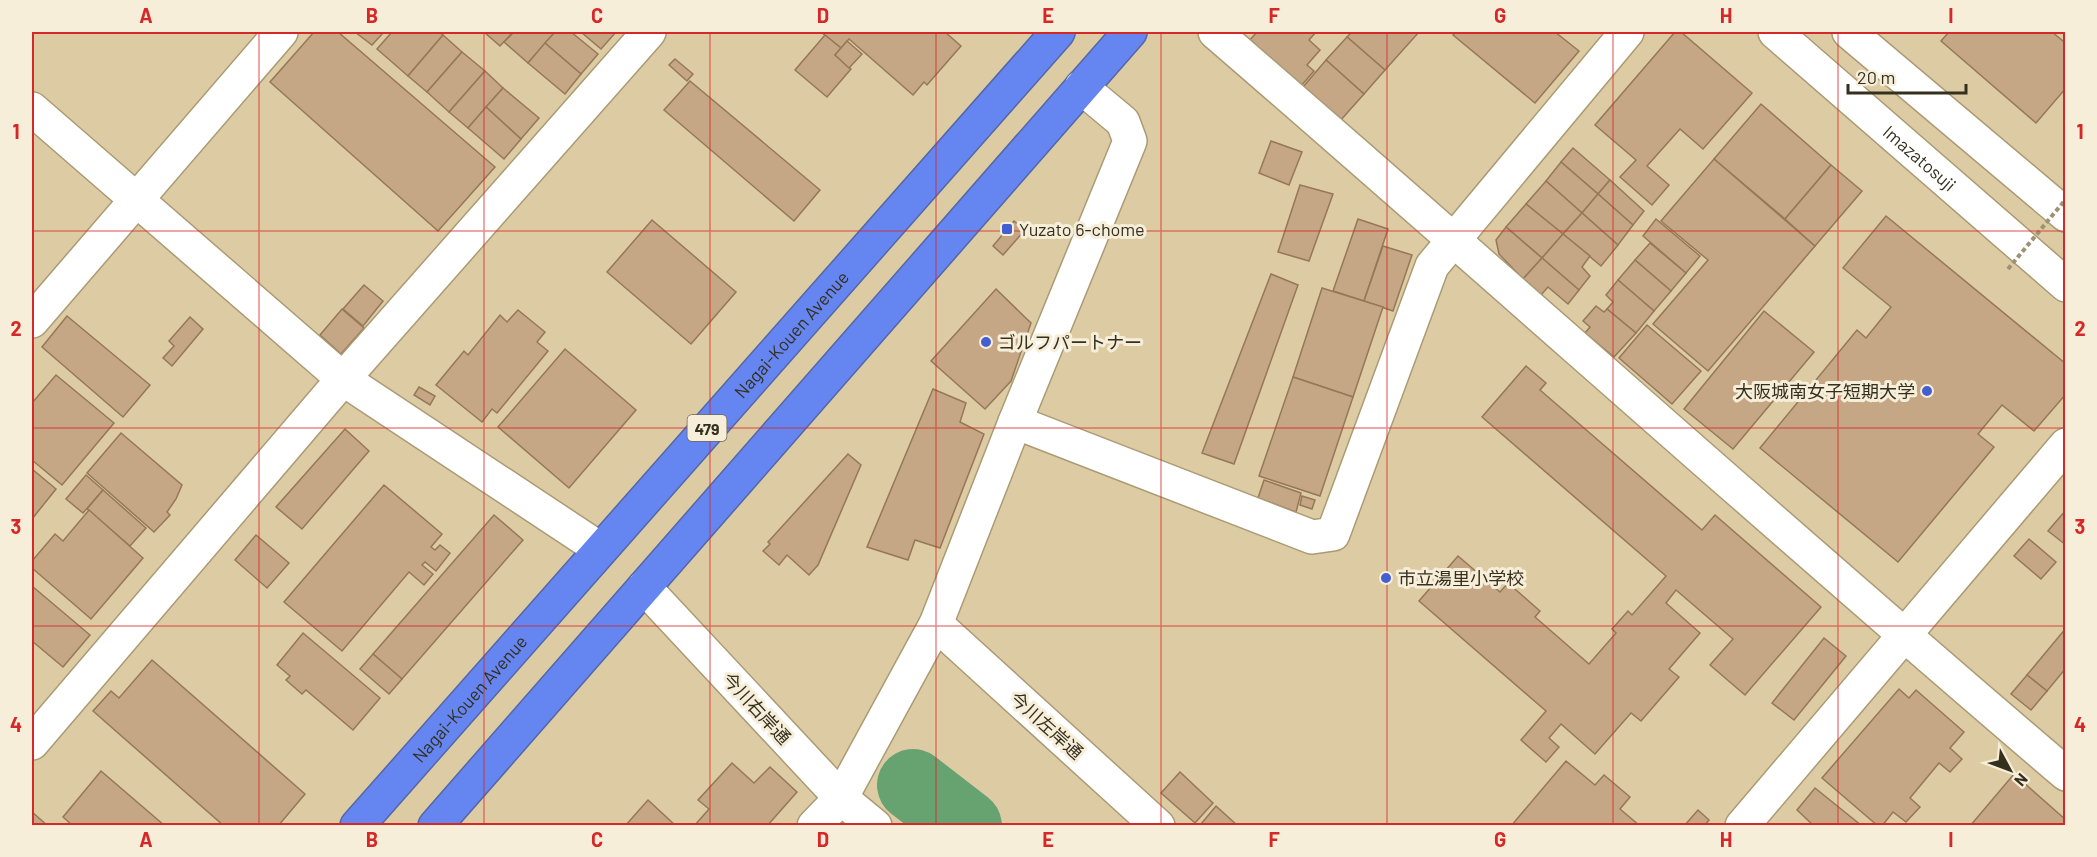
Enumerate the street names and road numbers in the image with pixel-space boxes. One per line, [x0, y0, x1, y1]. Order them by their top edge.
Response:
street label: Imazatosuji [1879, 120, 1961, 196]
street label: Nagai-Kouen Avenue [729, 266, 853, 402]
road number: 479 [688, 415, 726, 441]
street label: Nagai-Kouen Avenue [408, 630, 531, 767]
street label: 今川右岸通 [718, 668, 796, 748]
street label: 今川左岸通 [1006, 687, 1088, 763]

